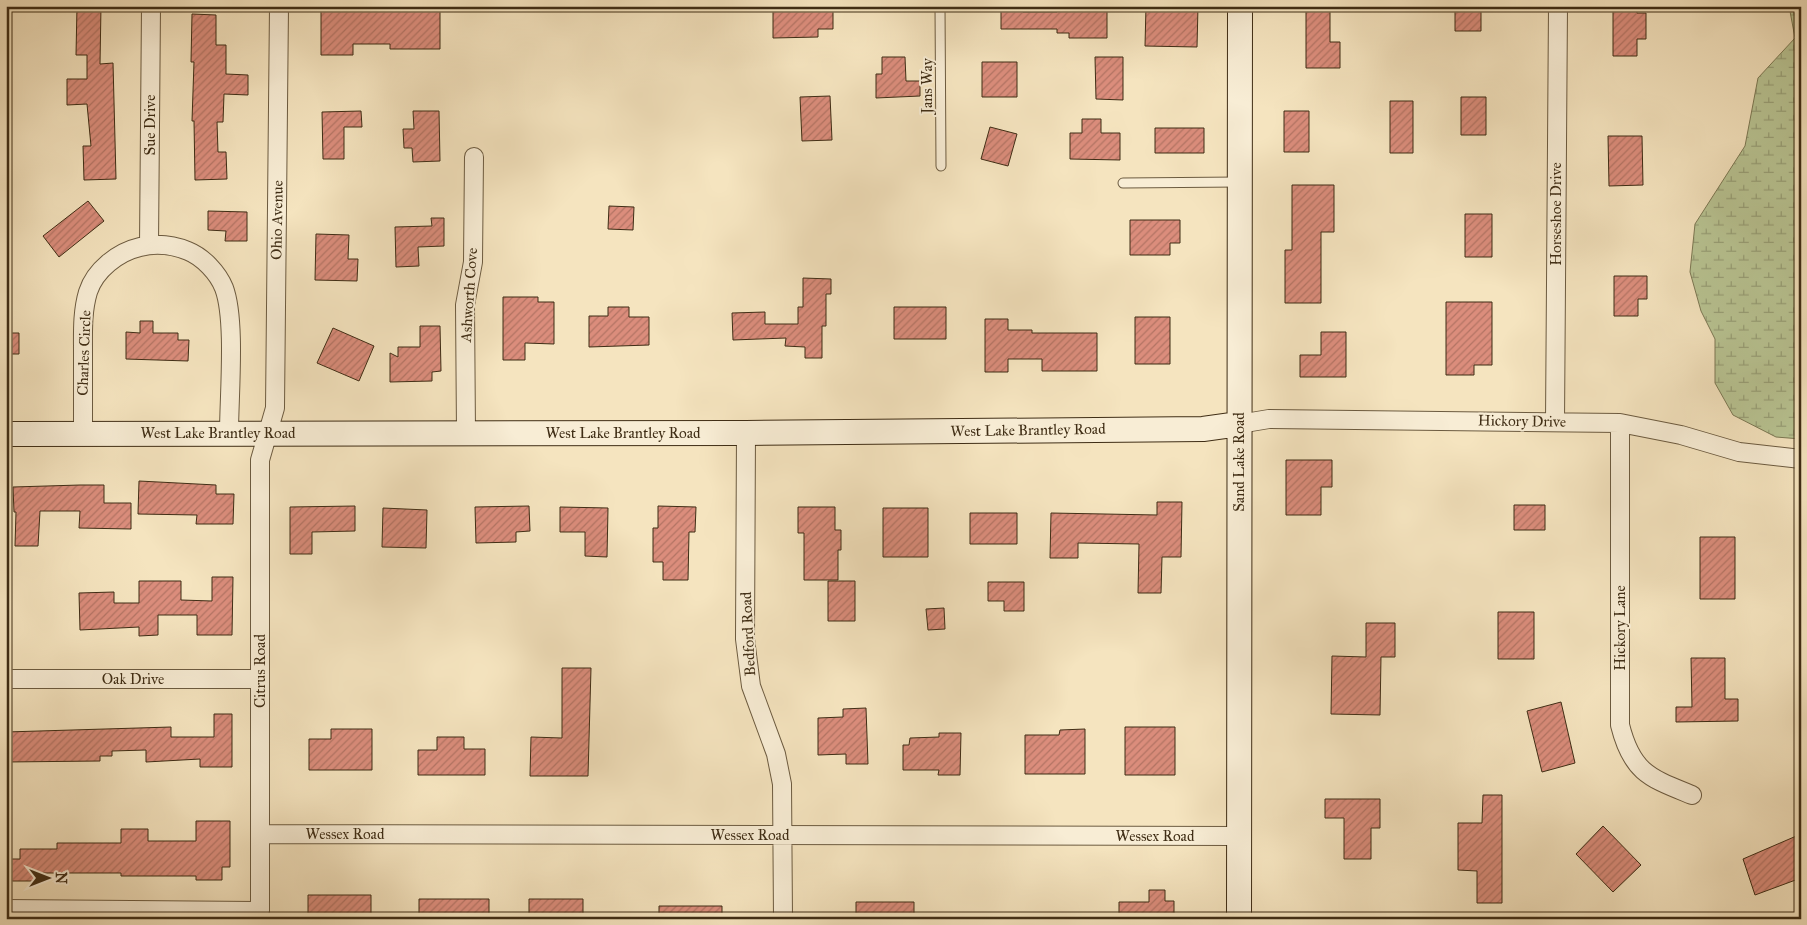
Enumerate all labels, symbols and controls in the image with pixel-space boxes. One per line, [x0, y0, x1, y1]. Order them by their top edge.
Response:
street label: Jans Way [918, 57, 937, 116]
street label: Sue Drive [141, 95, 159, 155]
street label: Horseshoe Drive [1547, 162, 1565, 266]
street label: Ohio Avenue [267, 180, 287, 260]
street label: Ashworth Cove [457, 247, 481, 344]
street label: Charles Circle [74, 310, 94, 396]
street label: Hickory Drive [1478, 411, 1566, 431]
street label: Sand Lake Road [1230, 412, 1248, 512]
street label: West Lake Brantley Road [950, 420, 1106, 440]
street label: West Lake Brantley Road [140, 424, 296, 442]
street label: West Lake Brantley Road [545, 424, 701, 442]
street label: Hickory Lane [1611, 585, 1629, 671]
street label: Bedford Road [737, 591, 759, 677]
street label: Citrus Road [251, 634, 269, 708]
street label: Oak Drive [102, 670, 164, 688]
street label: Wessex Road [306, 825, 385, 843]
street label: Wessex Road [711, 826, 790, 844]
street label: Wessex Road [1116, 827, 1195, 845]
north arrow [22, 852, 72, 902]
text: N [52, 872, 69, 884]

